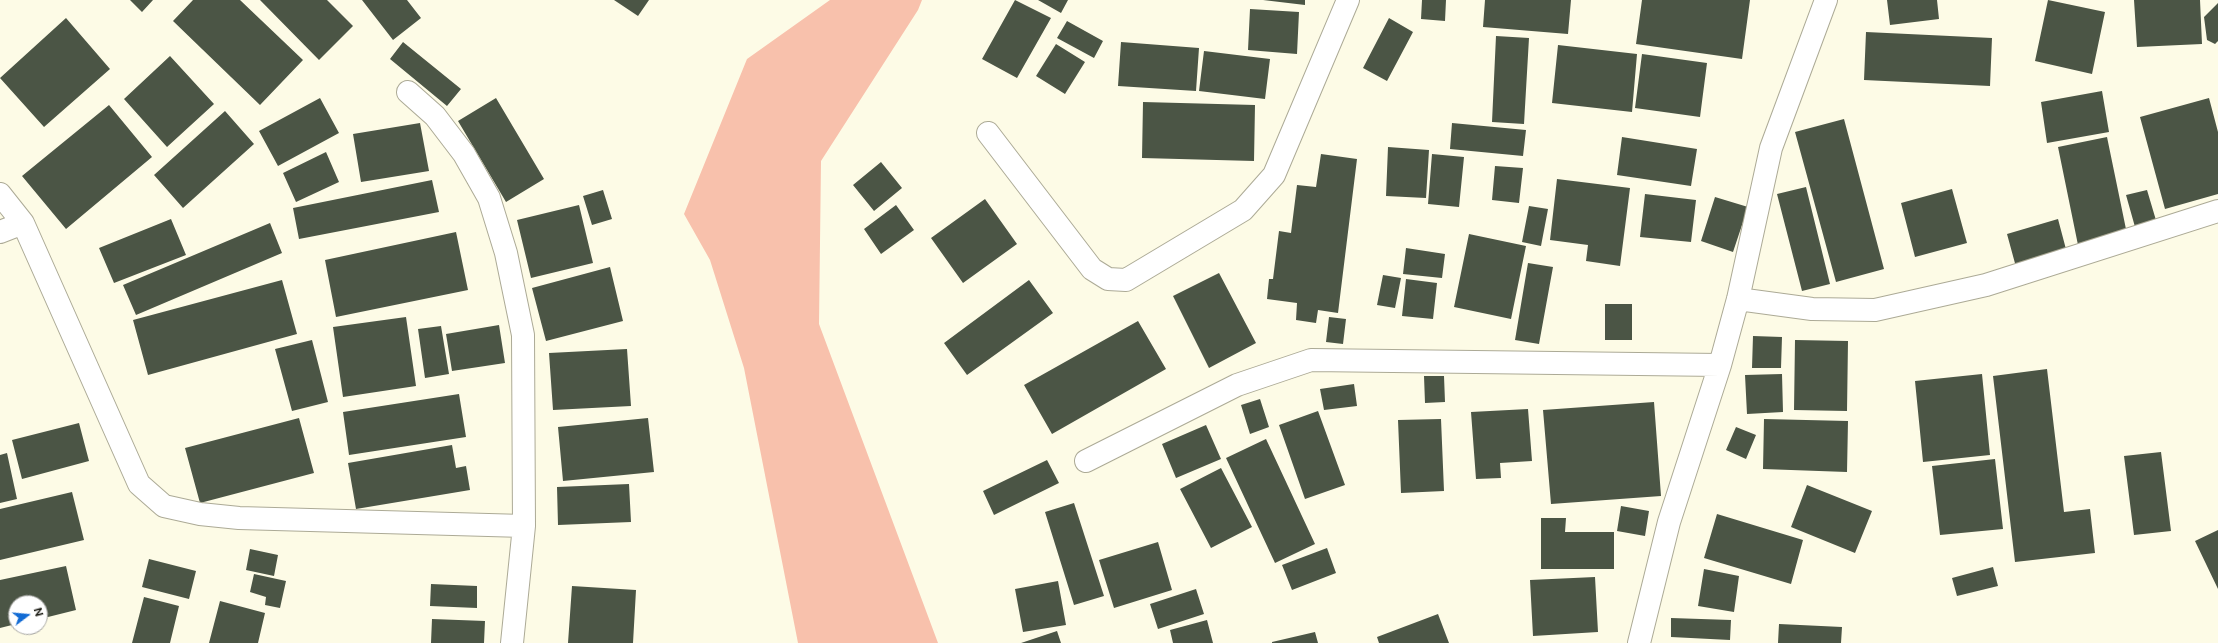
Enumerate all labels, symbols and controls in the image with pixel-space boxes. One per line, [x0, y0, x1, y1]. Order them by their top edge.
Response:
north arrow [8, 595, 48, 635]
text: N [32, 606, 46, 618]

